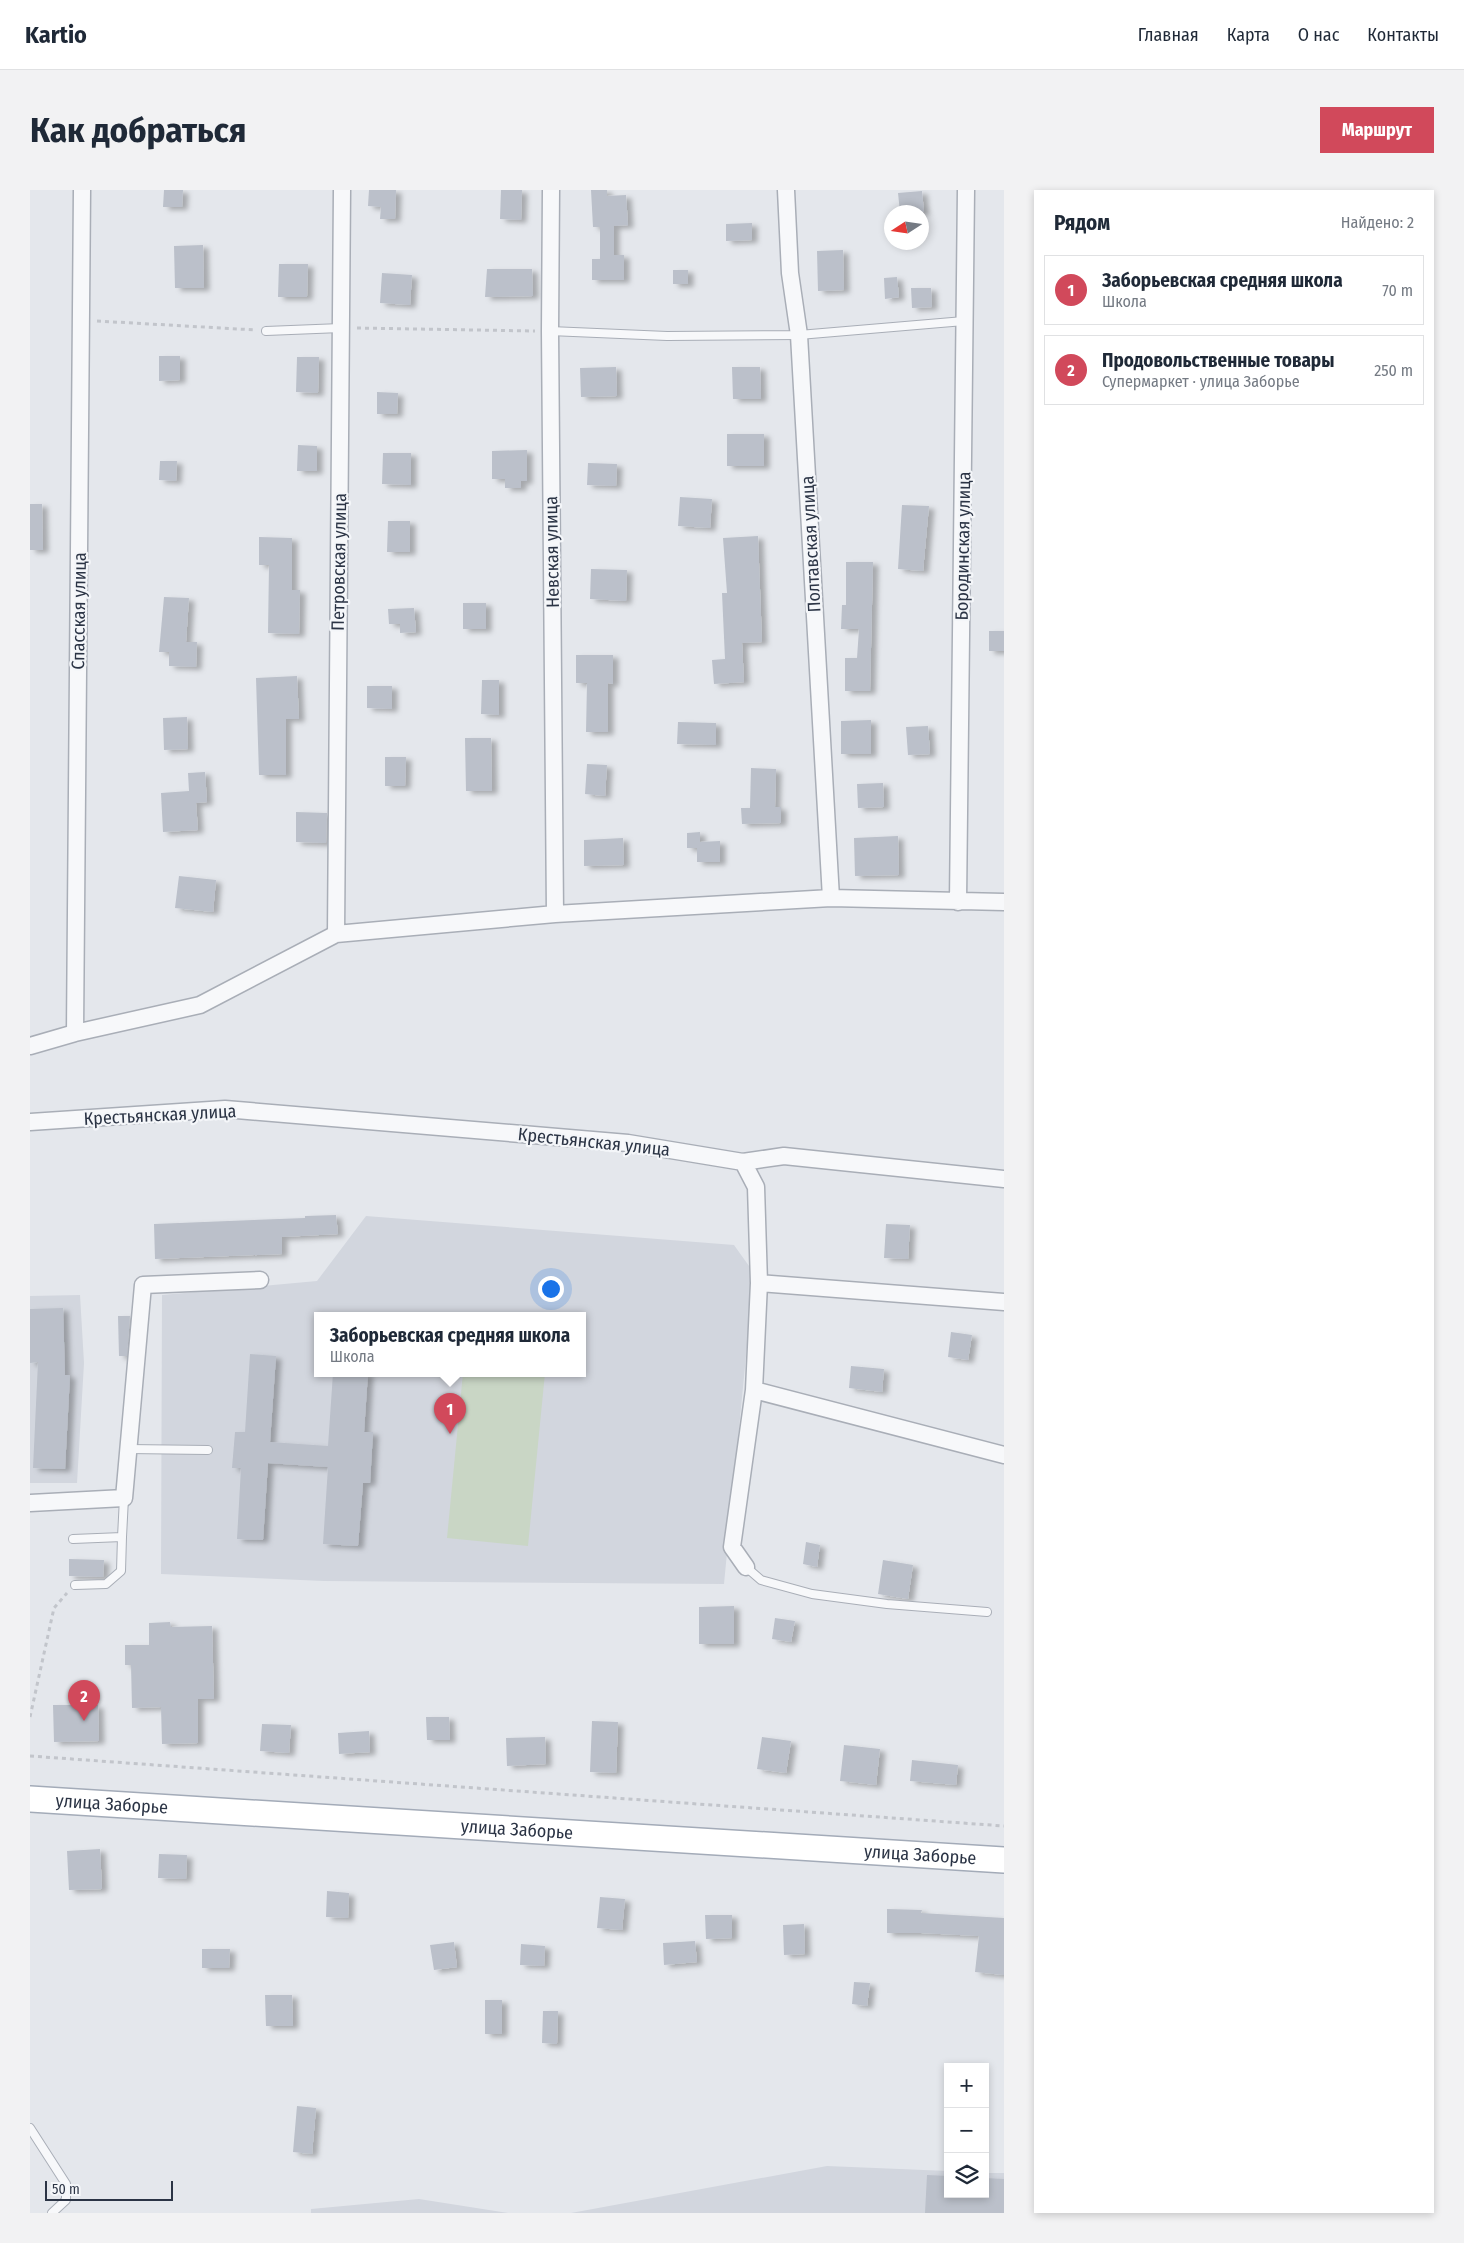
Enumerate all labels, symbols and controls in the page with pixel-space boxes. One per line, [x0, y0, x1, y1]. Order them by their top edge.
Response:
text: Kartio [25, 21, 87, 49]
text: Главная [1138, 24, 1199, 46]
text: Карта [1227, 24, 1270, 46]
text: О нас [1298, 24, 1339, 46]
text: Контакты [1367, 24, 1439, 46]
button: Маршрут [1320, 107, 1434, 153]
text: Как добраться [30, 109, 247, 151]
north arrow [884, 205, 929, 250]
text: Рядом [1054, 210, 1110, 236]
text: Найдено: 2 [1341, 213, 1414, 232]
text: Заборьевская средняя школа [1102, 269, 1343, 292]
text: 1 [1068, 281, 1074, 300]
text: 70 m [1382, 281, 1413, 300]
text: Школа [1102, 292, 1147, 311]
text: Продовольственные товары [1102, 349, 1334, 372]
text: 2 [1067, 361, 1075, 380]
text: 250 m [1374, 361, 1413, 380]
text: Супермаркет · улица Заборье [1102, 372, 1300, 391]
street label: Бородинская улица [951, 471, 975, 621]
street label: Полтавская улица [796, 475, 826, 613]
street label: Петровская улица [327, 493, 351, 631]
street label: Невская улица [540, 496, 564, 608]
street label: Спасская улица [67, 552, 91, 670]
street label: Крестьянская улица [83, 1100, 237, 1130]
street label: Крестьянская улица [517, 1123, 671, 1161]
your location [538, 1276, 564, 1302]
popup [314, 1312, 586, 1377]
text: Заборьевская средняя школа [330, 1324, 570, 1347]
text: Школа [330, 1347, 375, 1366]
pin: 1 [434, 1393, 466, 1434]
pin: 2 [68, 1680, 100, 1721]
street label: улица Заборье [55, 1790, 169, 1819]
street label: улица Заборье [460, 1815, 574, 1844]
street label: улица Заборье [863, 1840, 977, 1869]
map controls [944, 2063, 989, 2198]
button: + [944, 2063, 989, 2108]
button: − [944, 2108, 989, 2153]
button: layers [944, 2153, 989, 2198]
scale bar [45, 2178, 172, 2201]
text: 50 m [52, 2181, 80, 2198]

